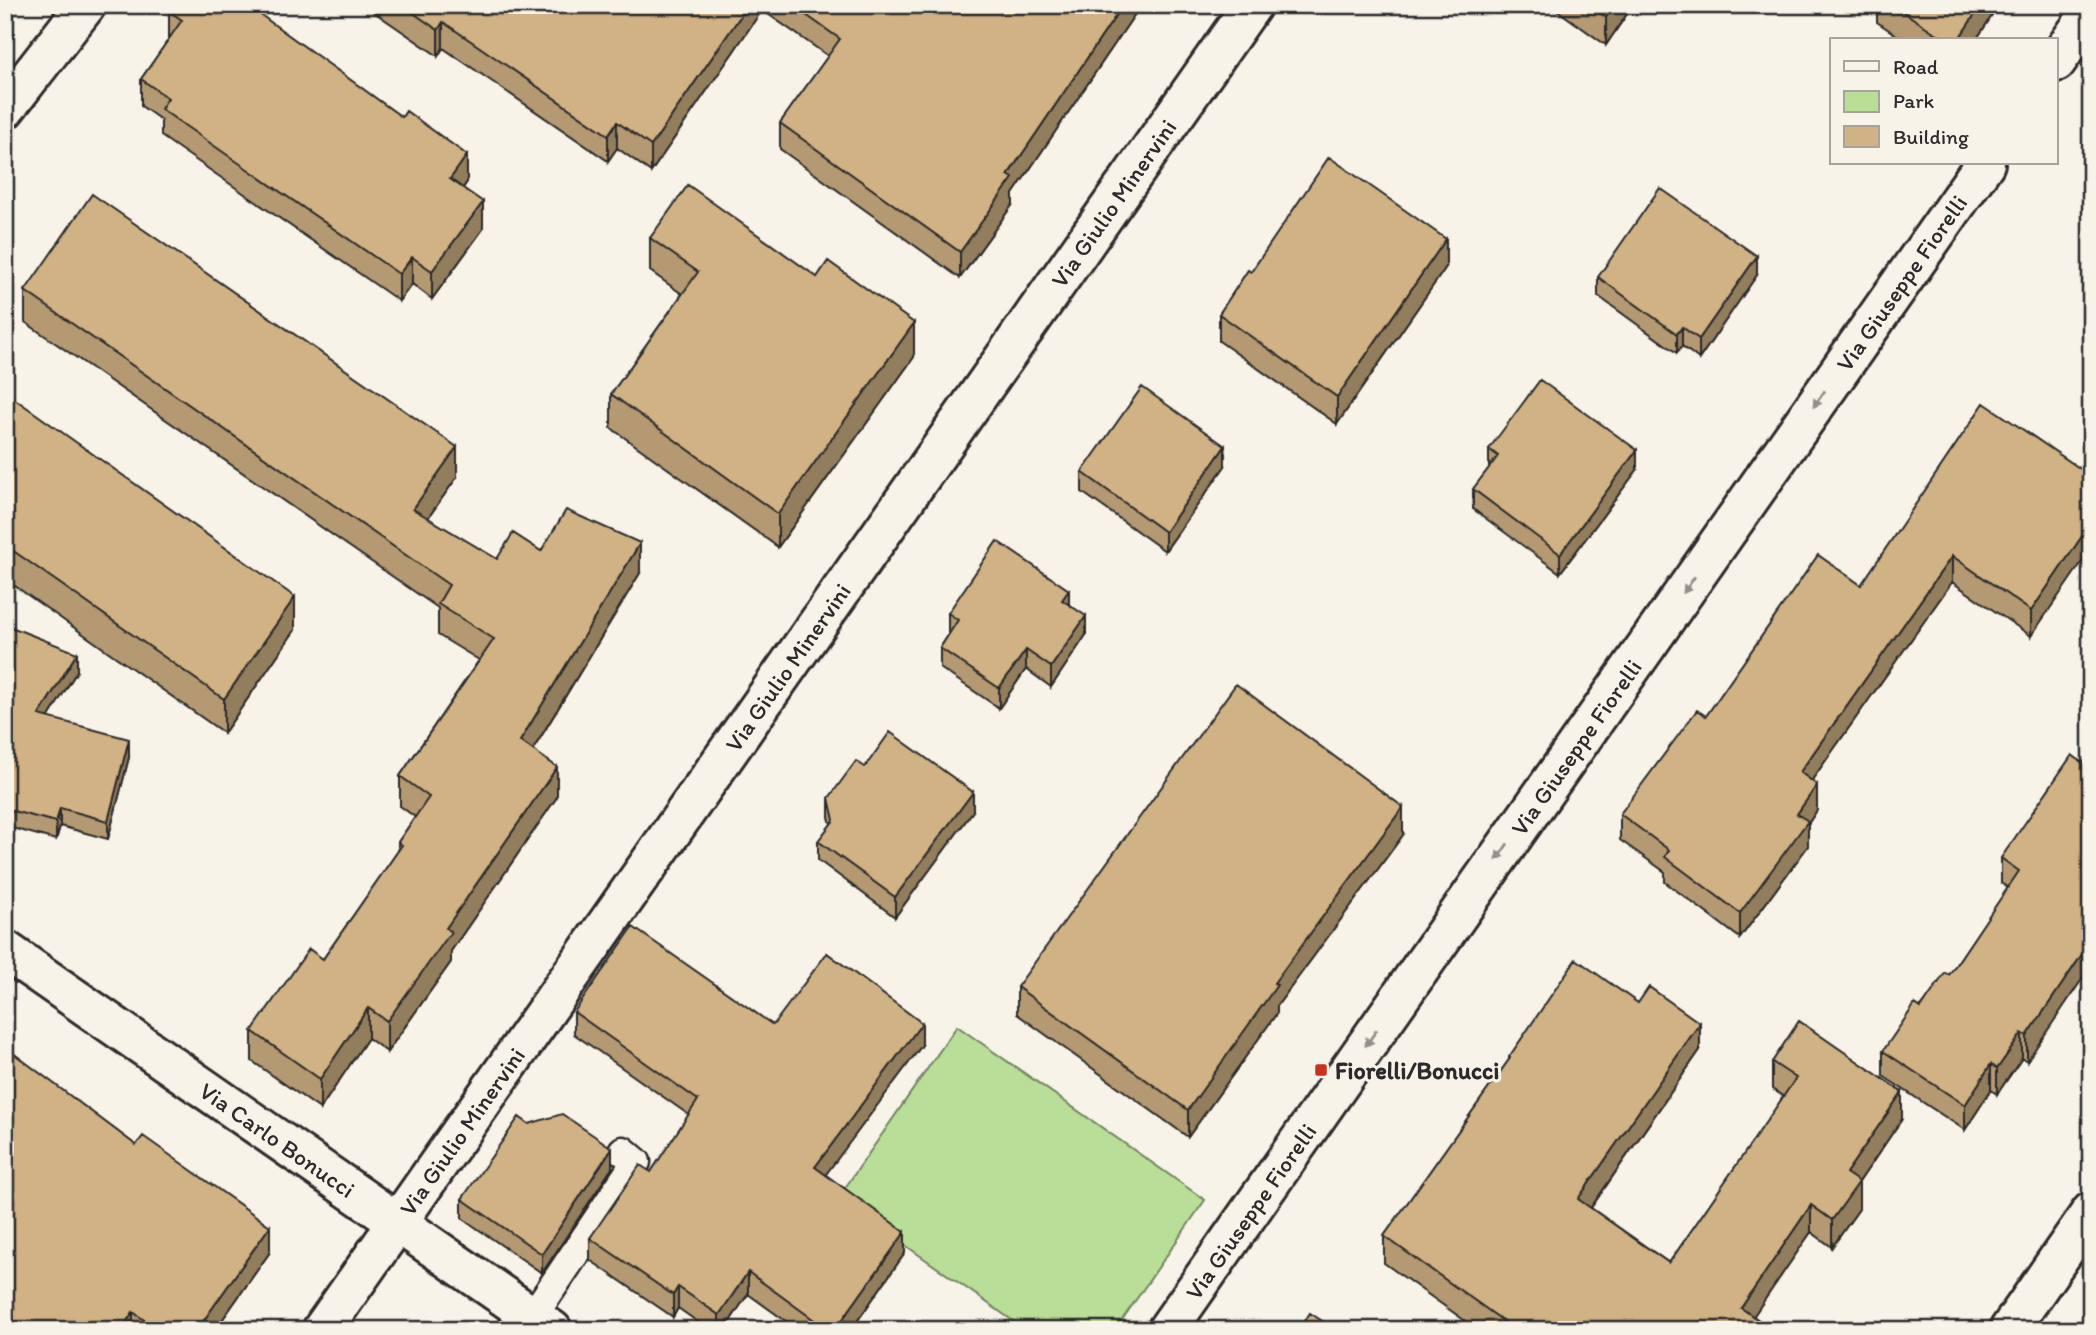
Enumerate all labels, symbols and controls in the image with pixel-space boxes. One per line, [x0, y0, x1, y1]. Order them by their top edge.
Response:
legend [1830, 38, 2058, 164]
text: Road [1893, 54, 1939, 79]
text: Park [1893, 88, 1935, 113]
street label: Via Giulio Minervini [1044, 113, 1182, 293]
text: Building [1893, 124, 1969, 149]
street label: Via Giuseppe Fiorelli [1829, 189, 1973, 376]
one-way arrow [1812, 390, 1826, 408]
one-way arrow [1683, 576, 1696, 595]
street label: Via Giulio Minervini [718, 577, 856, 757]
street label: Via Giuseppe Fiorelli [1504, 653, 1647, 841]
one-way arrow [1495, 843, 1509, 861]
one-way arrow [1364, 1029, 1378, 1047]
street label: Via Giulio Minervini [393, 1041, 531, 1221]
place label: Fiorelli/Bonucci [1335, 1056, 1499, 1085]
marker: Fiorelli/Bonucci [1313, 1062, 1329, 1078]
street label: Via Carlo Bonucci [194, 1075, 361, 1203]
street label: Via Giuseppe Fiorelli [1178, 1118, 1322, 1305]

